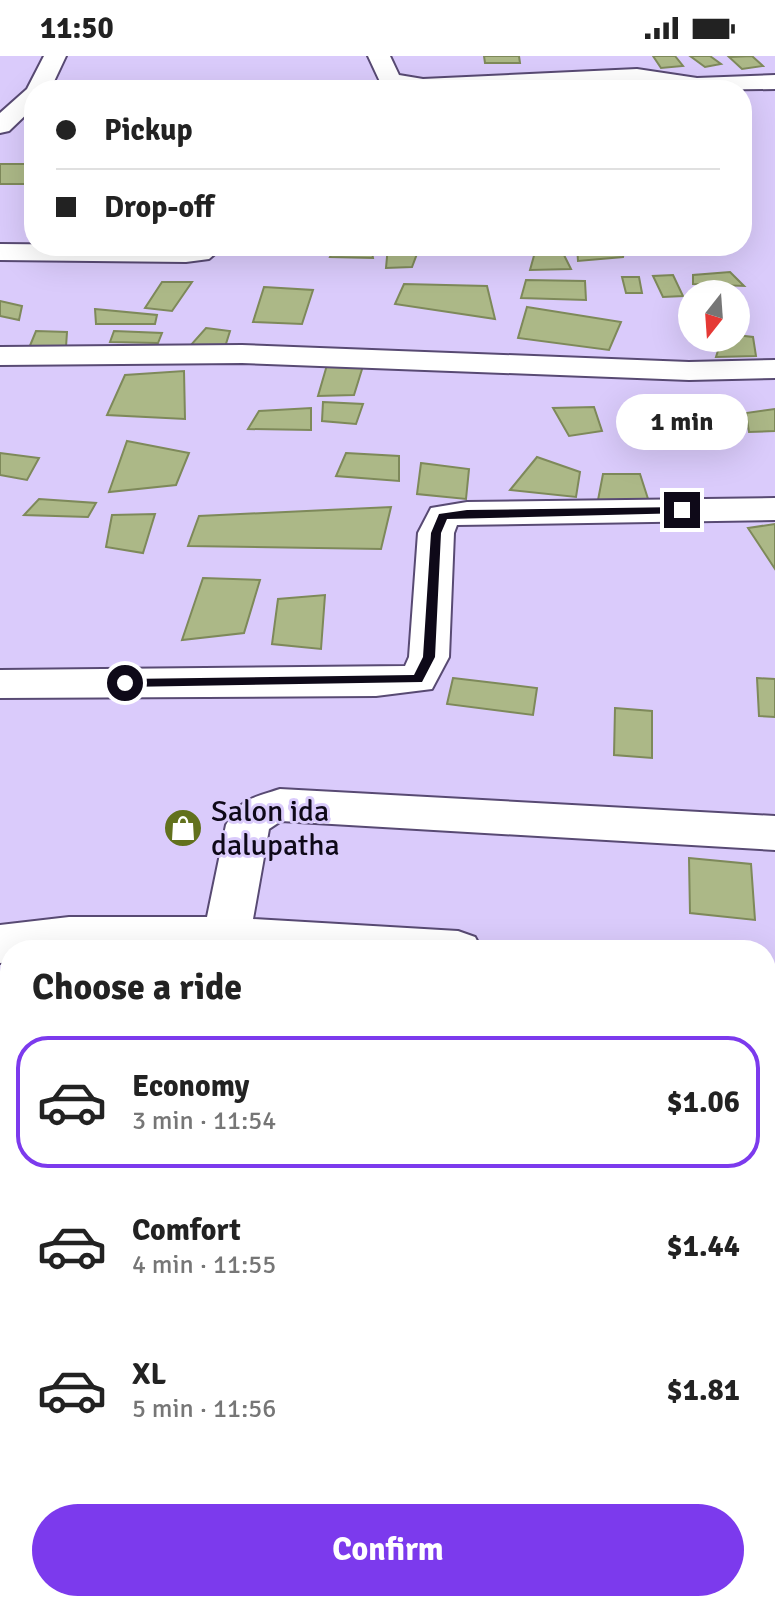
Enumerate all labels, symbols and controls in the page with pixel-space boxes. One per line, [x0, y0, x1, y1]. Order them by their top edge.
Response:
text: 11:50 [40, 10, 114, 47]
text: Pickup [104, 112, 193, 149]
text: Drop-off [104, 189, 214, 226]
north arrow [678, 280, 750, 352]
map controls [678, 280, 750, 352]
callout: 1 min [616, 394, 748, 450]
text: 1 min [651, 406, 713, 438]
route end [664, 492, 700, 528]
route start [107, 665, 143, 701]
place label: Salon ida dalupatha [211, 793, 340, 864]
shop icon: Salon ida dalupatha [162, 807, 204, 849]
text: Choose a ride [32, 965, 242, 1010]
icon: car [36, 1066, 108, 1138]
text: Economy [132, 1068, 249, 1105]
text: $1.06 [667, 1084, 740, 1121]
text: 3 min · 11:54 [132, 1105, 276, 1137]
icon: car [36, 1210, 108, 1282]
text: Comfort [132, 1212, 241, 1249]
text: $1.44 [667, 1228, 740, 1265]
text: 4 min · 11:55 [132, 1249, 276, 1281]
icon: car [36, 1354, 108, 1426]
text: XL [132, 1356, 166, 1393]
text: $1.81 [667, 1372, 740, 1409]
text: 5 min · 11:56 [132, 1393, 276, 1425]
button: Confirm [32, 1504, 744, 1596]

